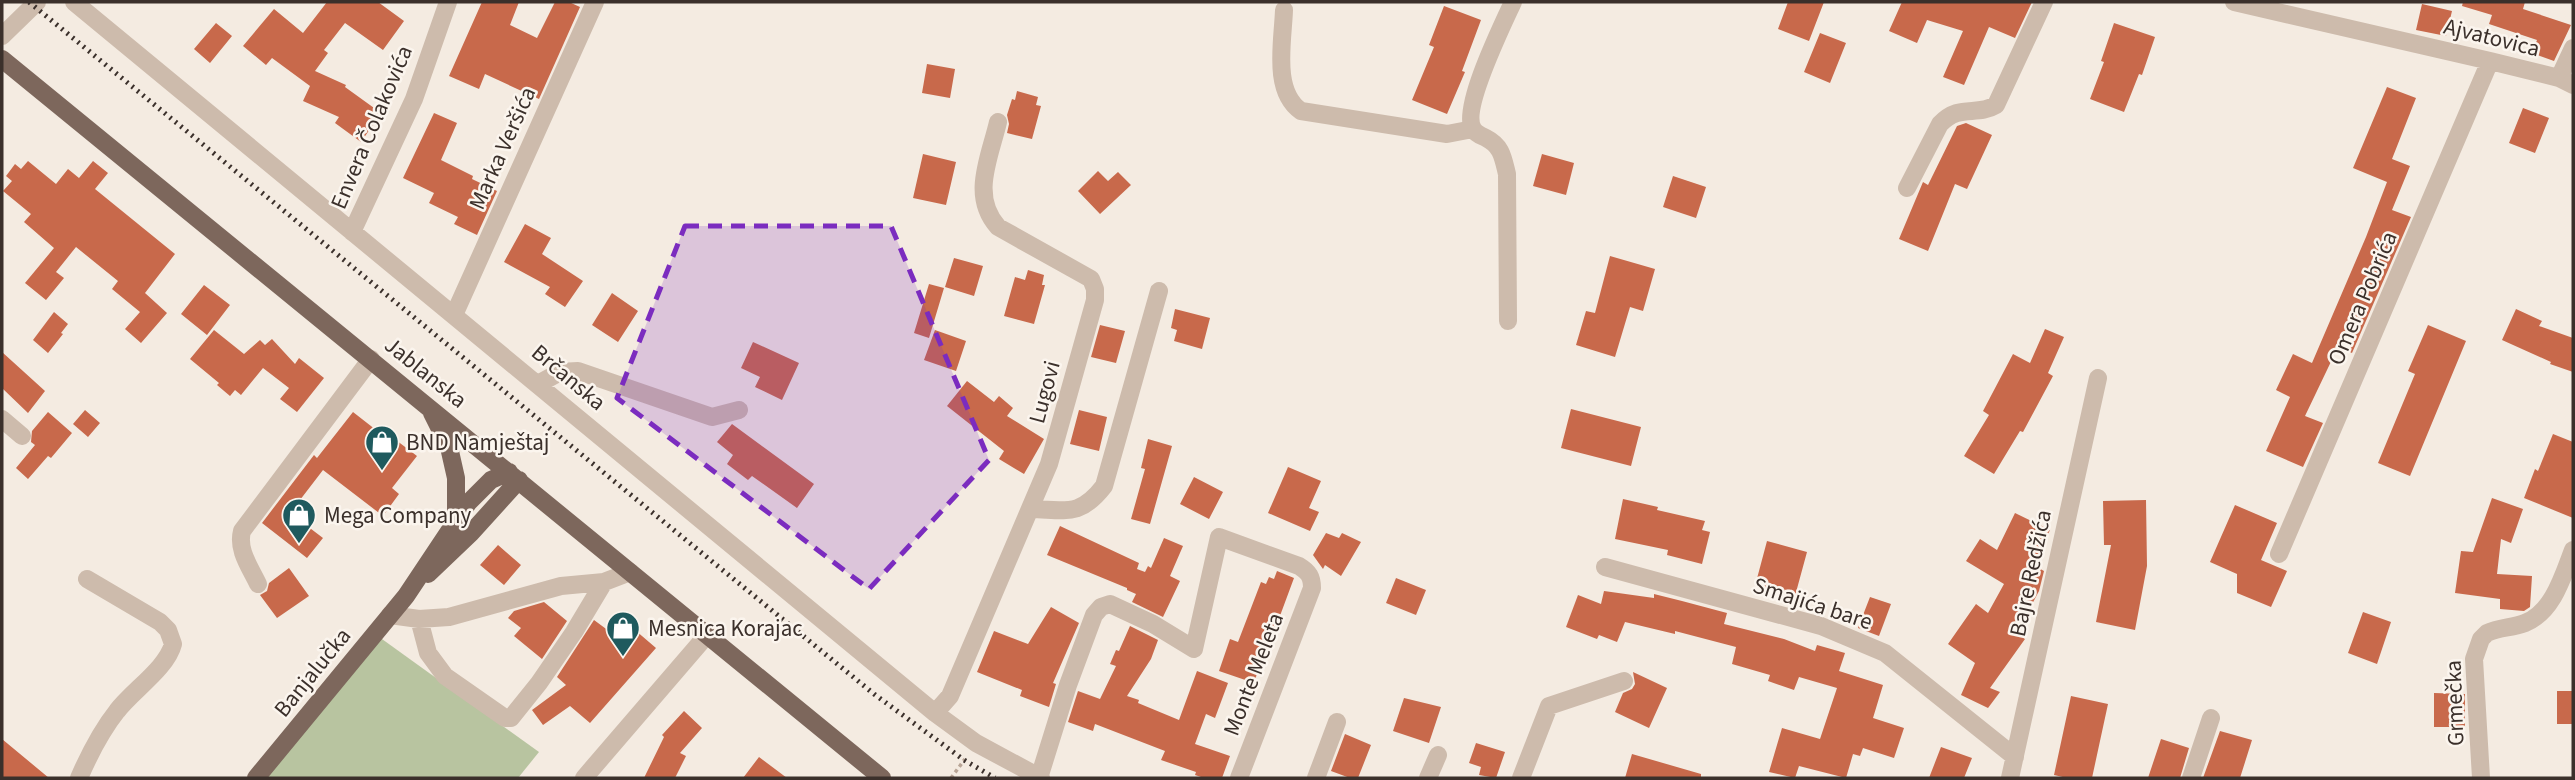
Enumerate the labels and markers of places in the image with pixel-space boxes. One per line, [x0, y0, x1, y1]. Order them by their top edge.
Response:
shop icon: BND Namještaj [363, 423, 401, 472]
place label: BND Namještaj [406, 426, 550, 459]
shop icon: Mega Company [280, 496, 318, 545]
place label: Mega Company [324, 499, 472, 532]
shop icon: Mesnica Korajac [604, 609, 642, 658]
place label: Mesnica Korajac [648, 612, 803, 645]

